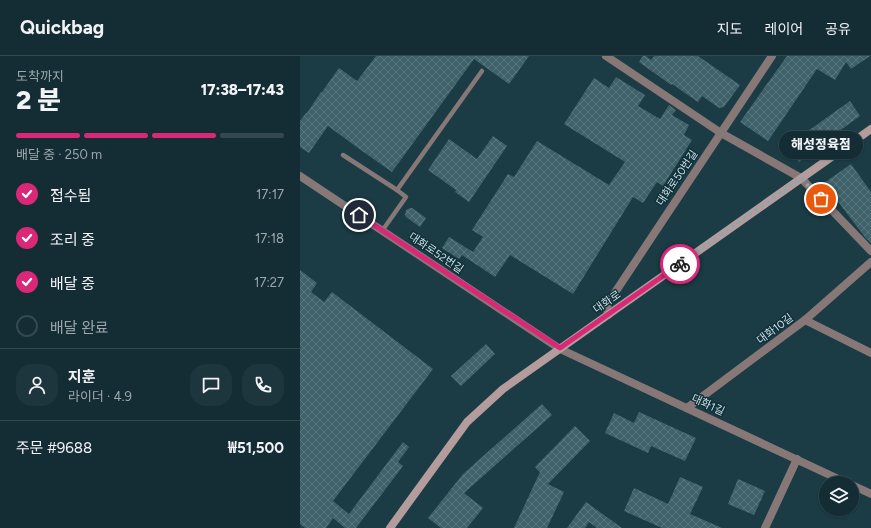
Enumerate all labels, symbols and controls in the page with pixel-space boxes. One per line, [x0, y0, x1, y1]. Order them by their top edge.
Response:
text: Quickbag [20, 16, 104, 39]
text: 지도 [717, 21, 743, 38]
text: 레이어 [765, 21, 803, 38]
text: 공유 [825, 21, 851, 38]
text: 도착까지 [16, 69, 64, 84]
text: 17:38–17:43 [201, 81, 284, 99]
text: 2 분 [16, 84, 61, 116]
callout: 해성정육점 [779, 131, 863, 159]
text: 해성정육점 [791, 137, 851, 152]
text: 배달 중 · 250 m [16, 147, 102, 162]
street label: 대화로50번길 [654, 148, 700, 208]
pin [804, 182, 838, 216]
icon: check [16, 183, 38, 205]
text: 접수됨 [50, 187, 91, 205]
text: 17:17 [256, 187, 284, 202]
icon: bag [810, 188, 832, 210]
pin [342, 198, 376, 232]
icon: home [348, 204, 370, 226]
icon: check [16, 227, 38, 249]
street label: 대화로52번길 [406, 230, 466, 276]
text: 조리 중 [50, 231, 95, 249]
text: 17:18 [255, 231, 284, 246]
courier [660, 244, 700, 284]
icon: bike [669, 253, 691, 275]
icon: check [16, 271, 38, 293]
text: 배달 중 [50, 275, 95, 293]
text: 17:27 [254, 275, 284, 290]
street label: 대화로 [591, 288, 623, 316]
street label: 대화10길 [754, 311, 796, 347]
text: 배달 완료 [50, 319, 109, 337]
button: person [16, 364, 58, 406]
button: chat [190, 364, 232, 406]
button: phone [242, 364, 284, 406]
text: 지훈 [68, 368, 96, 386]
text: 라이더 · 4.9 [68, 389, 132, 404]
street label: 대화1길 [689, 392, 727, 418]
text: 주문 #9688 [16, 439, 92, 457]
text: ₩51,500 [228, 439, 284, 457]
map controls [819, 476, 859, 516]
button: layers [819, 476, 859, 516]

